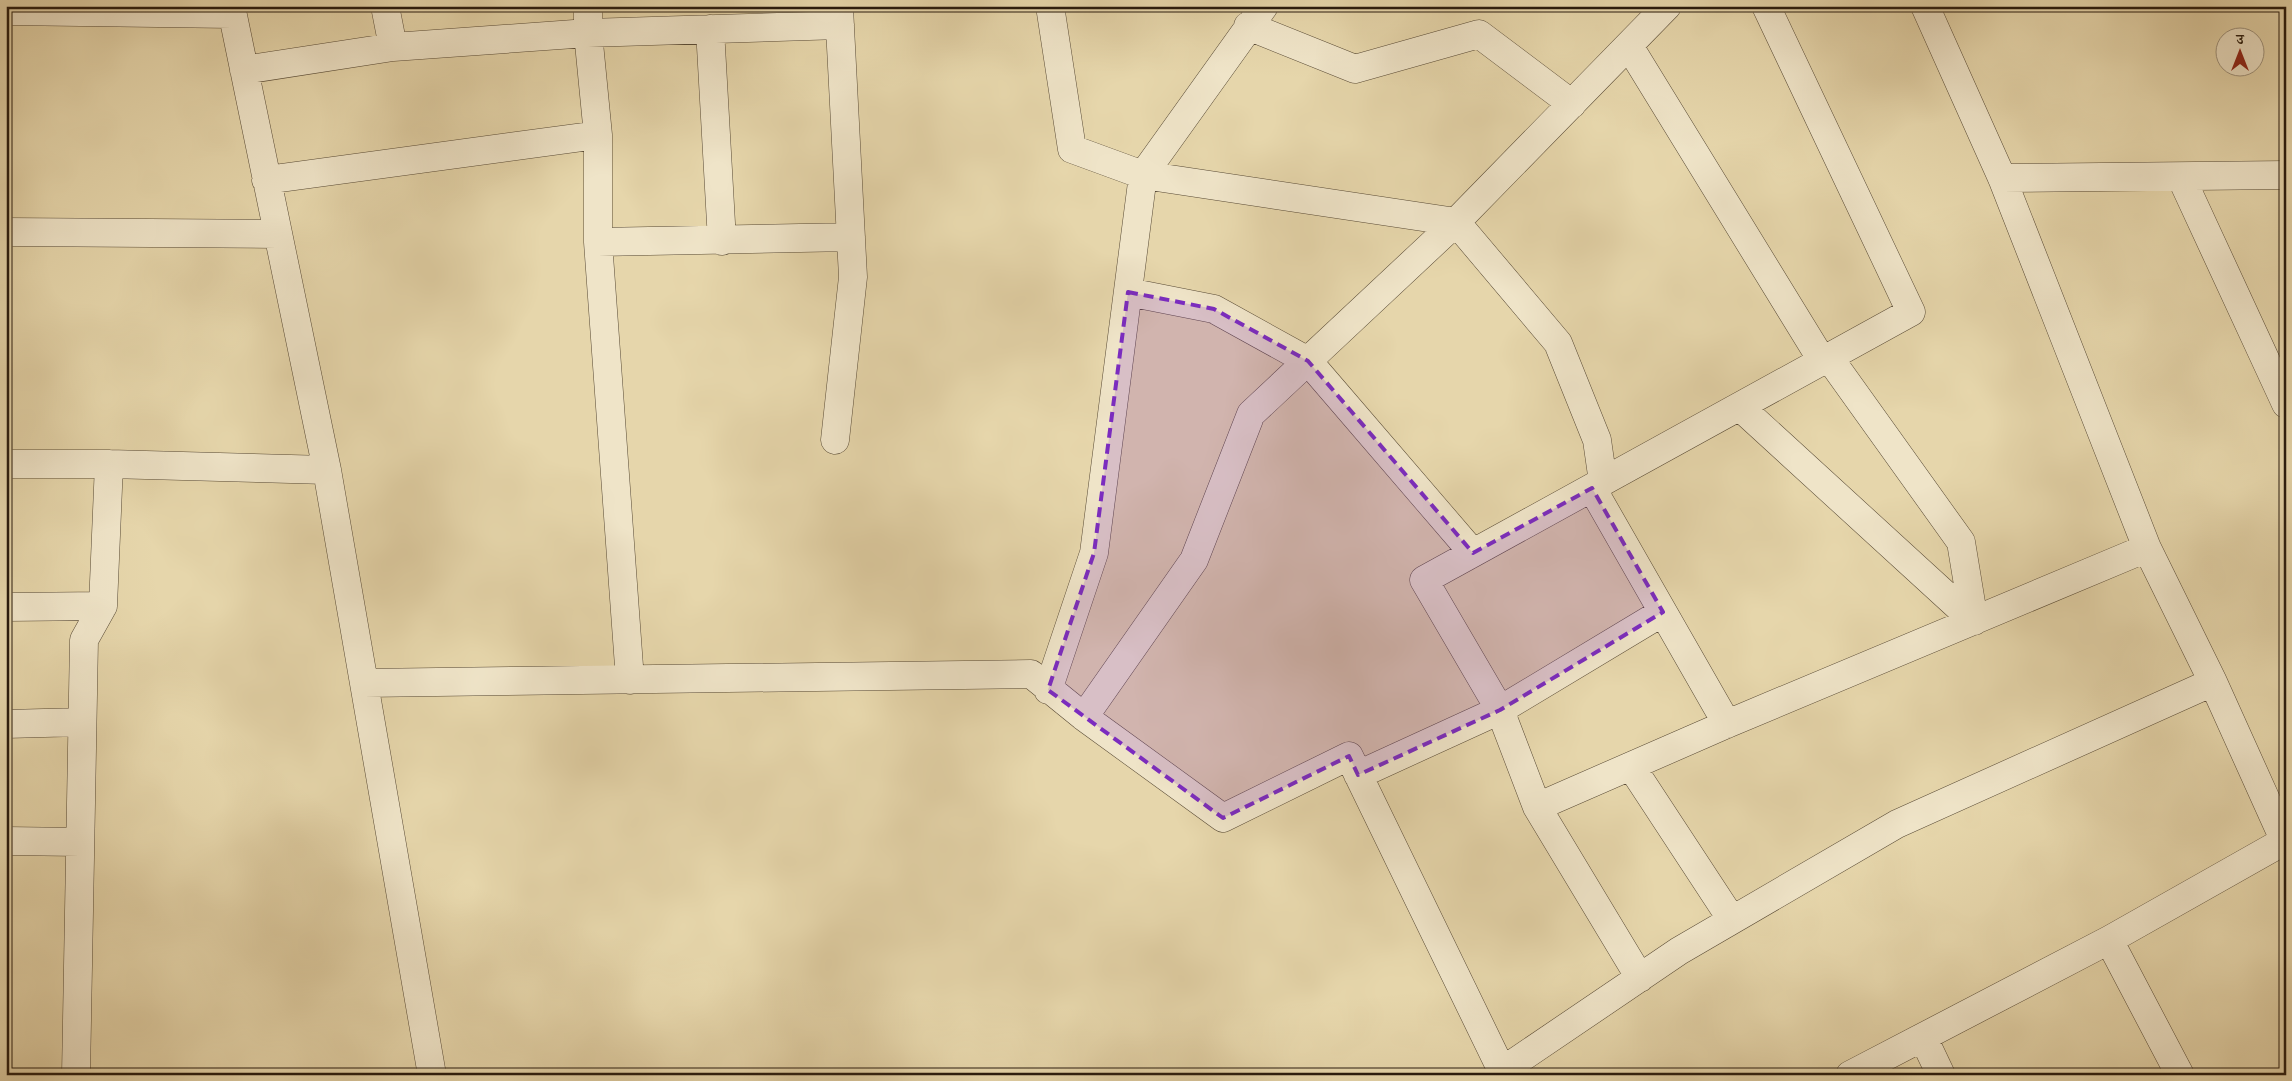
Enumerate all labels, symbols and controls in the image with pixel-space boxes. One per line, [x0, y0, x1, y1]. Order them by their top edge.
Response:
north arrow [2214, 28, 2264, 78]
text: उ [2235, 30, 2244, 48]

